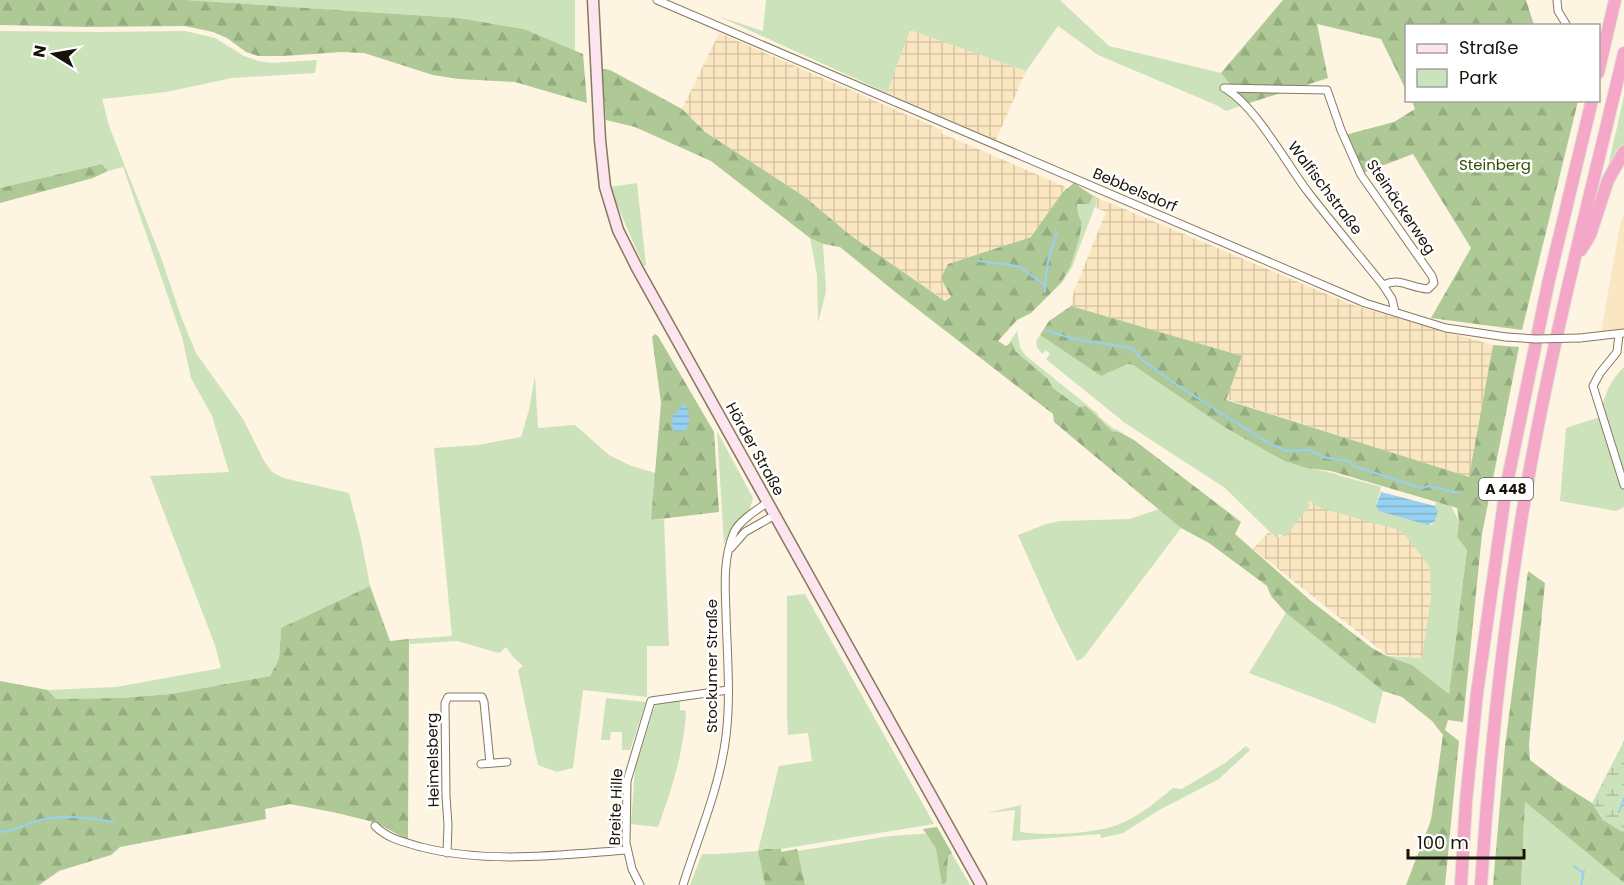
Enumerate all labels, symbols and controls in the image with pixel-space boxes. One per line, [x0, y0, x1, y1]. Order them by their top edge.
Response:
north arrow [24, 24, 84, 84]
legend [1405, 24, 1600, 102]
text: Straße [1459, 35, 1518, 60]
text: N [27, 43, 52, 59]
text: Park [1459, 65, 1498, 90]
street label: Walfischstraße [1283, 137, 1368, 239]
park label: Steinberg [1459, 154, 1531, 175]
street label: Steinäckerweg [1362, 155, 1441, 258]
street label: Bebbelsdorf [1090, 162, 1181, 217]
street label: Hörder Straße [721, 398, 790, 499]
road number: A 448 [1479, 478, 1533, 500]
street label: Stockumer Straße [701, 599, 722, 733]
street label: Heimelsberg [421, 712, 444, 808]
street label: Breite Hille [604, 768, 627, 846]
scale bar [1408, 822, 1524, 860]
text: 100 m [1417, 830, 1469, 855]

